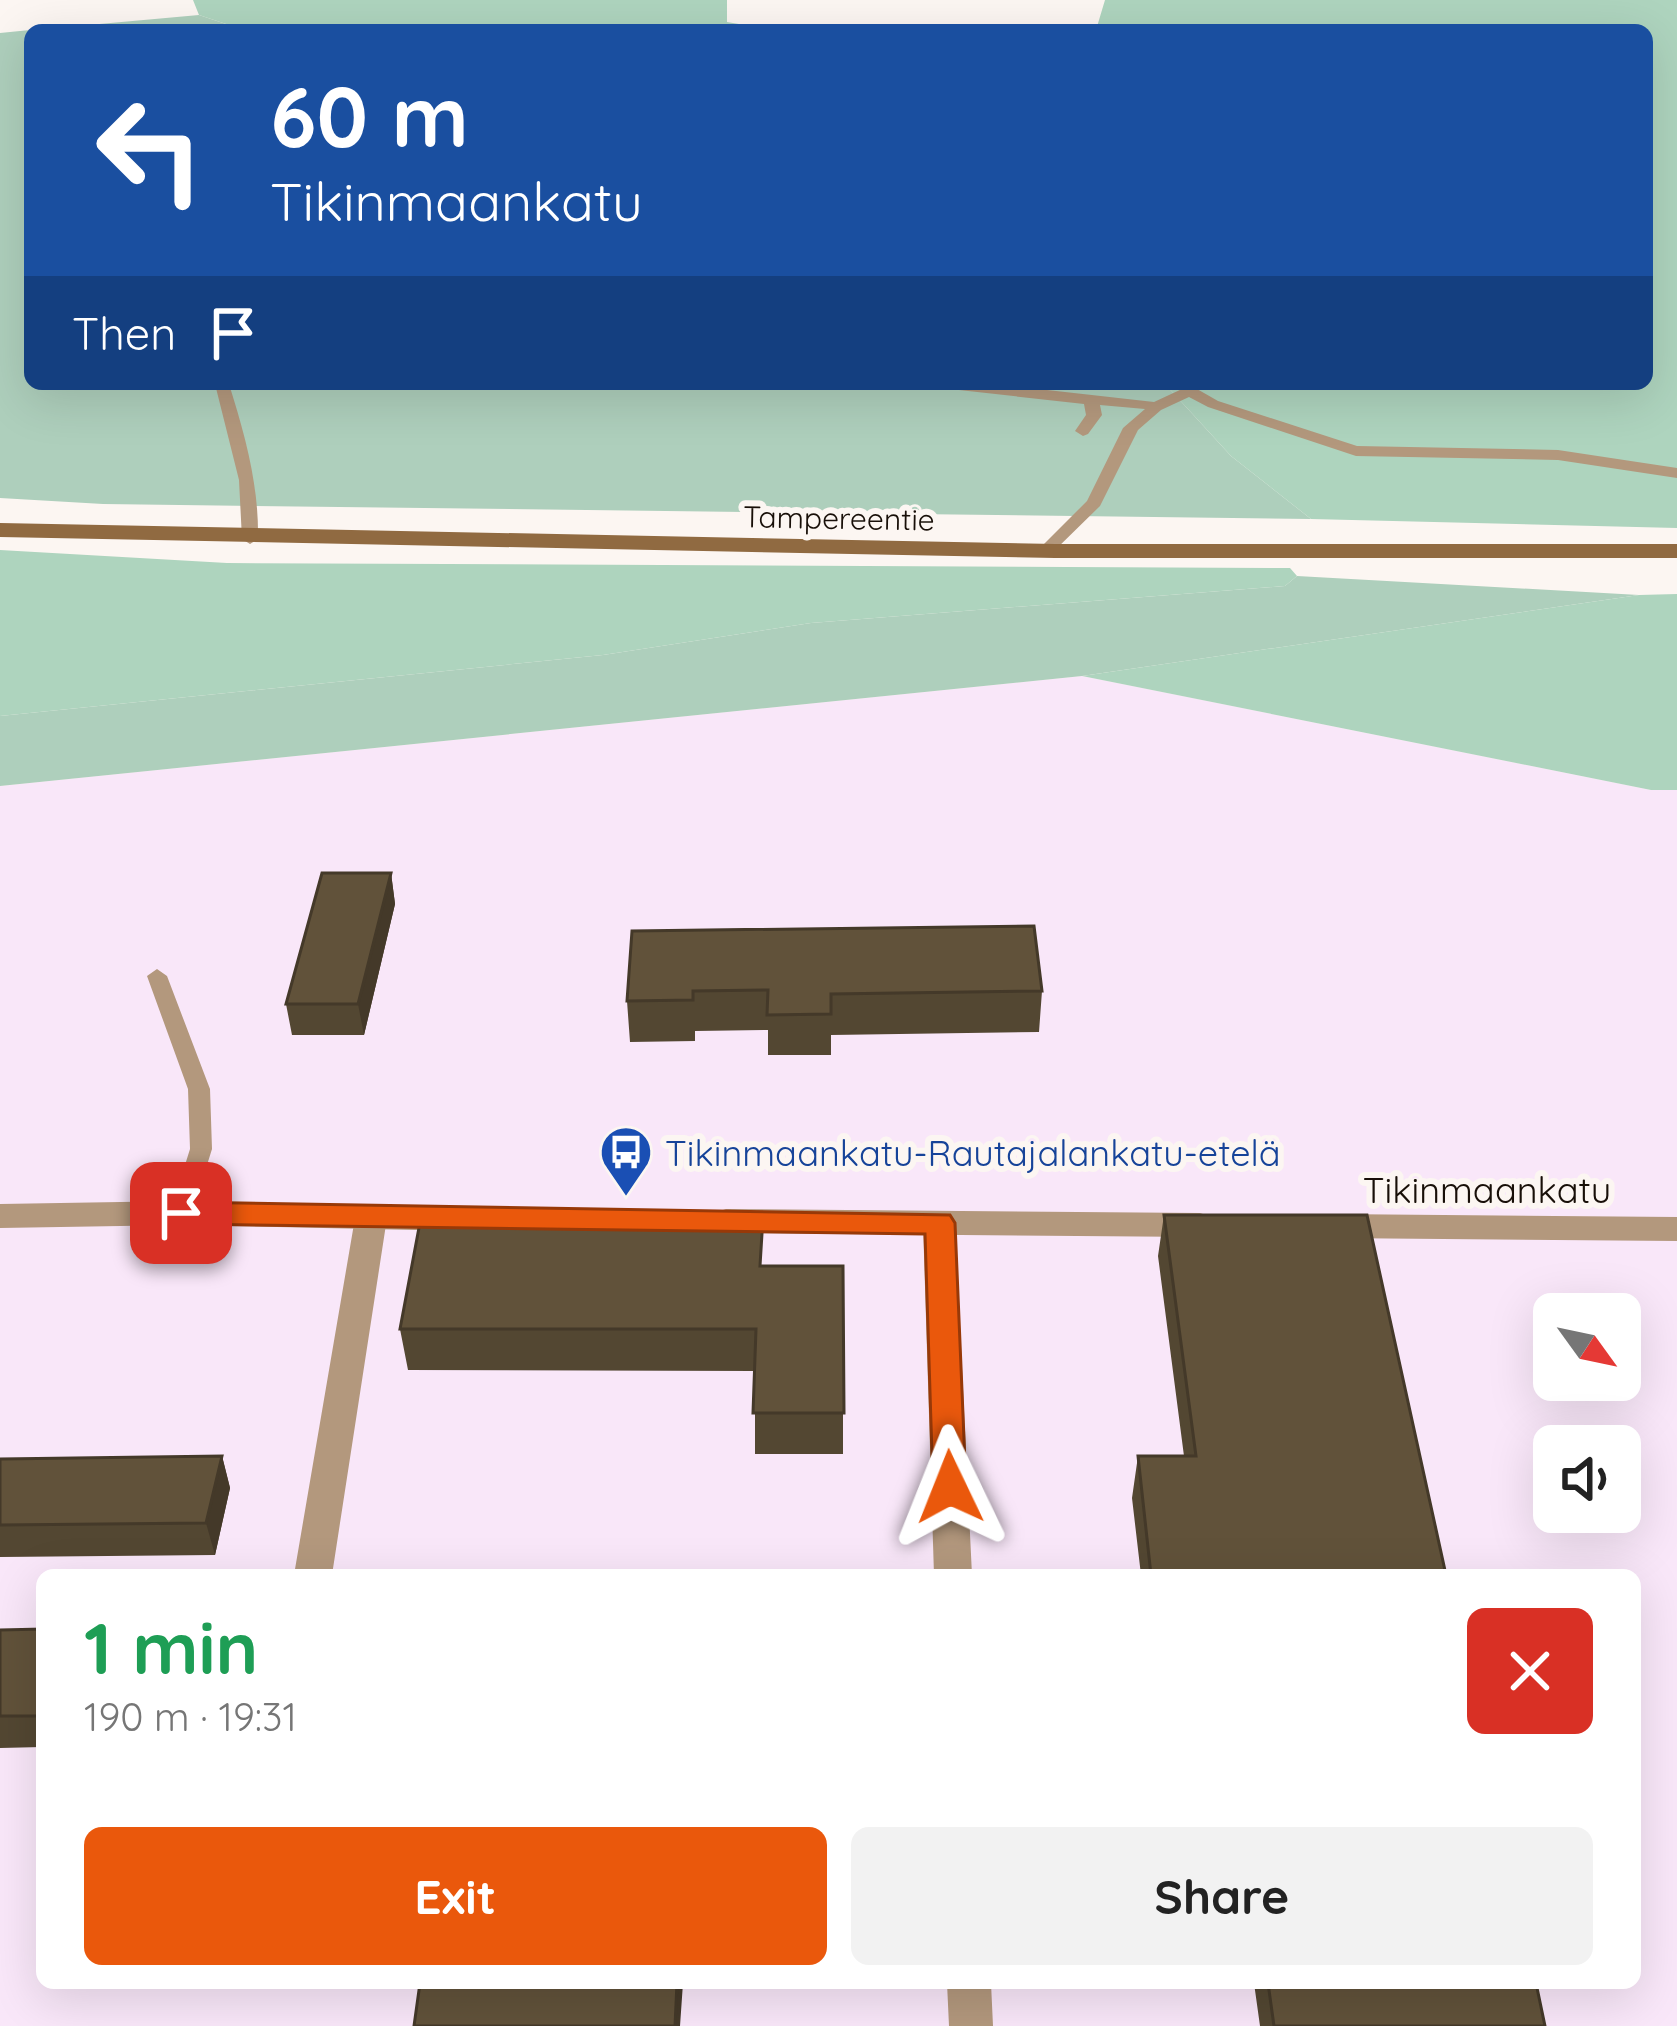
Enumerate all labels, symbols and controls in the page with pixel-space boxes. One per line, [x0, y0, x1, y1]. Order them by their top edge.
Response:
text: 60 m [270, 63, 469, 168]
icon: left [72, 72, 228, 228]
text: Tikinmaankatu [270, 167, 643, 235]
icon: arrive [200, 300, 266, 366]
text: Then [72, 305, 176, 361]
street label: Tampereentie [743, 497, 935, 539]
bus stop icon: Tikinmaankatu-Rautajalankatu-etelä [598, 1124, 654, 1198]
place label: Tikinmaankatu-Rautajalankatu-etelä [665, 1130, 1281, 1175]
pin [130, 1162, 232, 1264]
street label: Tikinmaankatu [1363, 1167, 1611, 1212]
icon: arrive [148, 1180, 214, 1246]
north arrow [1533, 1293, 1641, 1401]
map controls [1533, 1293, 1641, 1533]
position arrow [887, 1424, 1013, 1550]
button: sound [1533, 1425, 1641, 1533]
text: 1 min [84, 1602, 258, 1692]
button: close [1467, 1608, 1593, 1734]
text: 190 m · 19:31 [84, 1692, 297, 1741]
button: Exit [84, 1827, 827, 1965]
button: Share [851, 1827, 1593, 1965]

